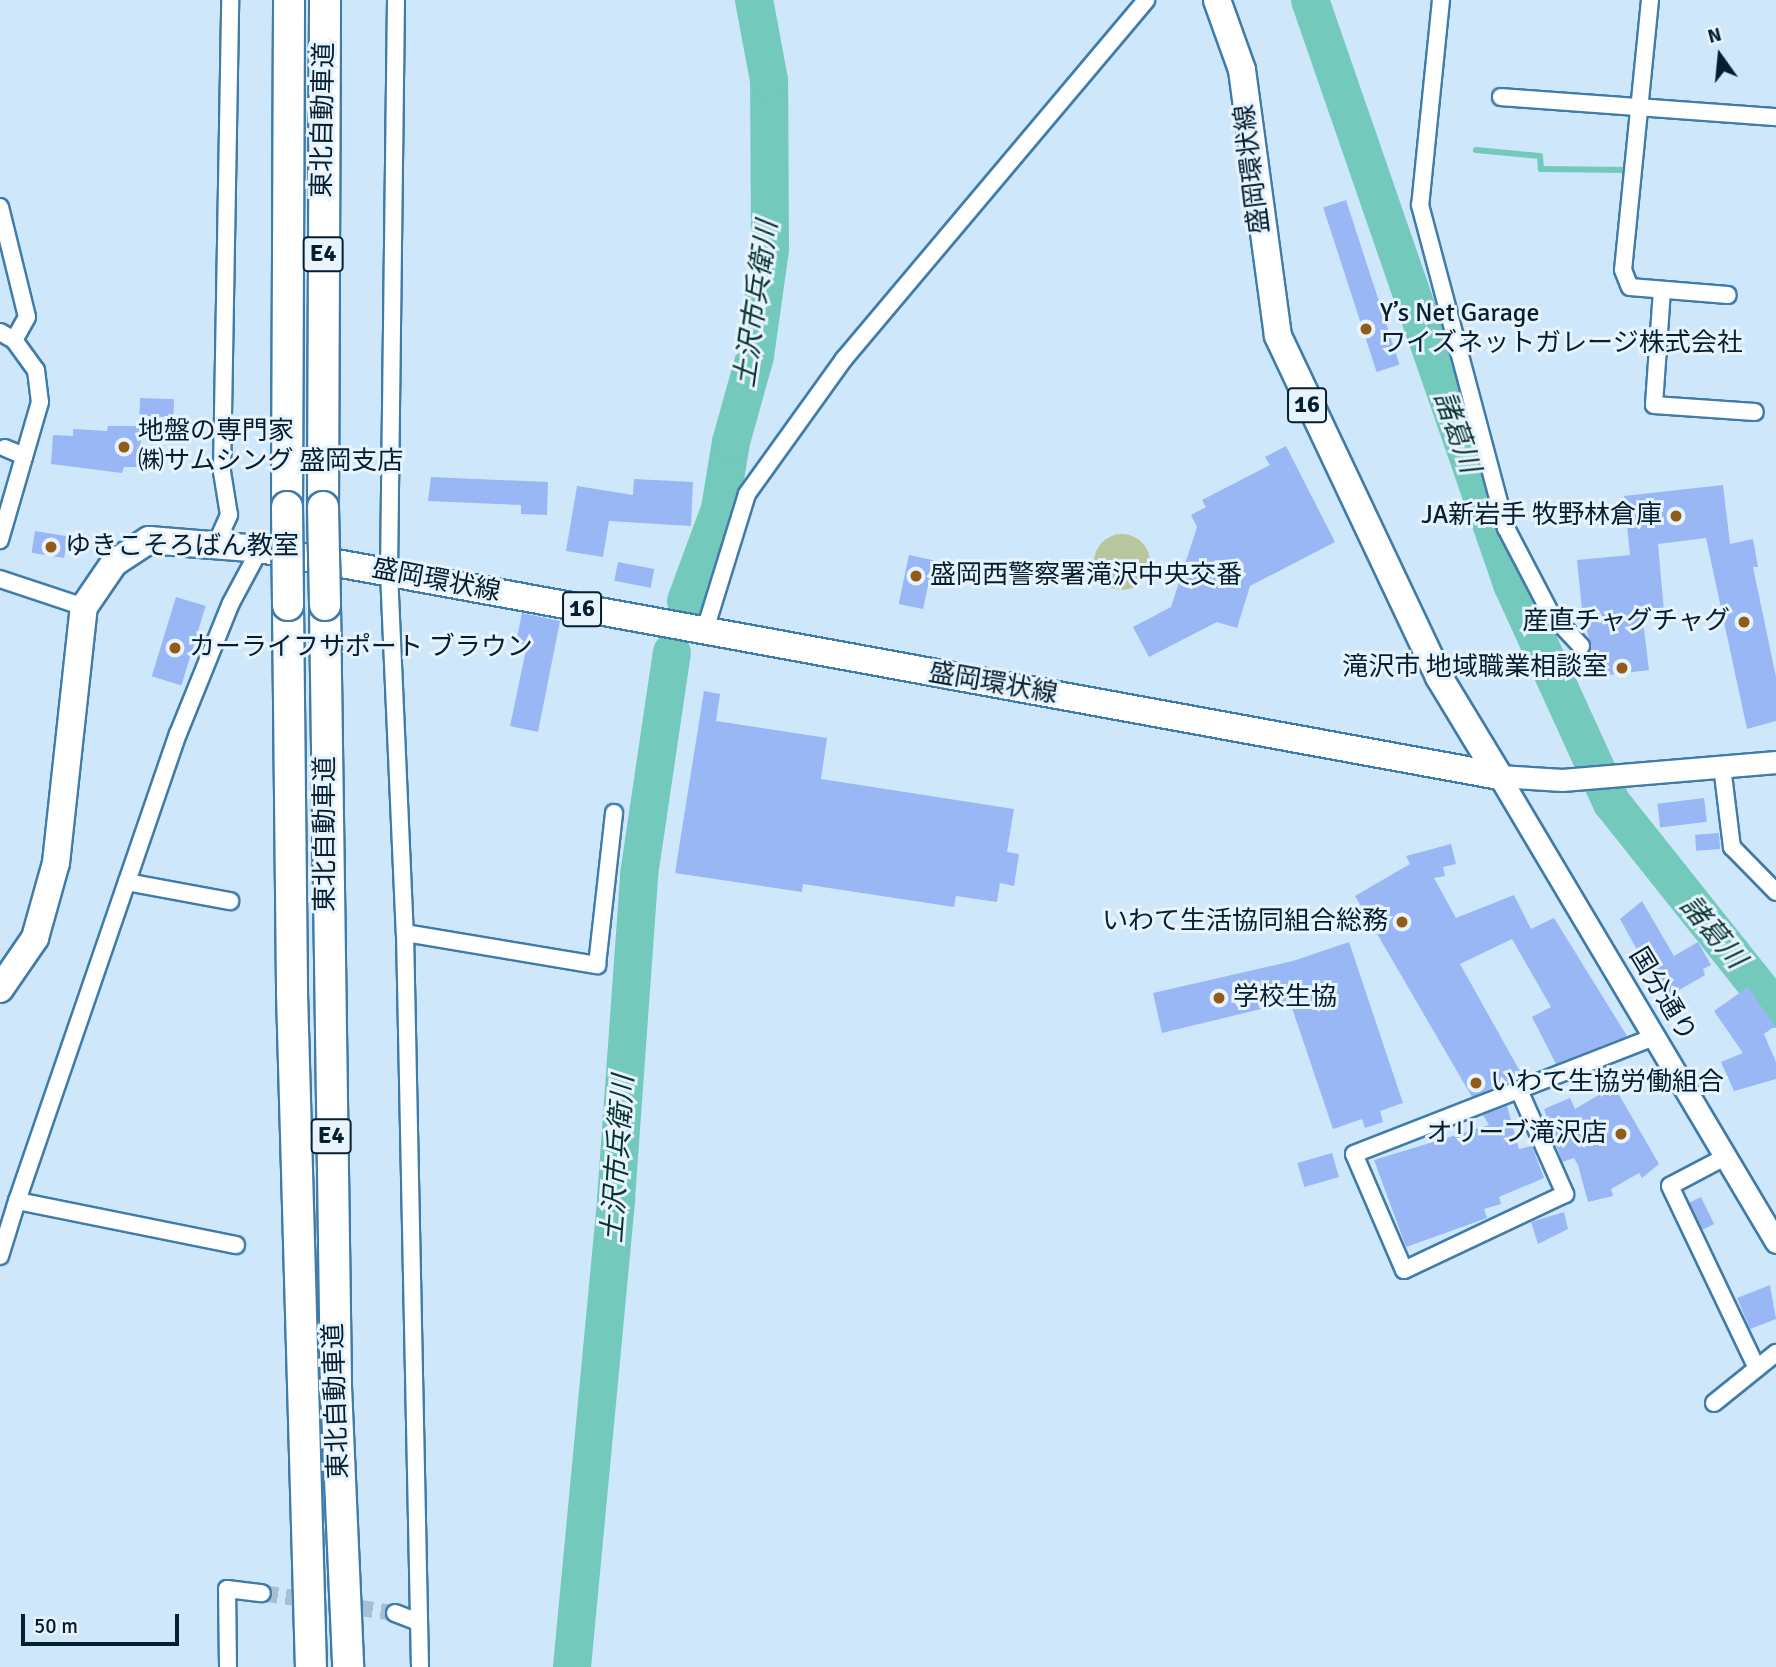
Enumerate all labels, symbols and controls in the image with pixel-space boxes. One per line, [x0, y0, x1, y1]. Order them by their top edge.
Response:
north arrow [1685, 21, 1755, 91]
text: N [1705, 22, 1724, 49]
street label: 東北自動車道 [307, 42, 341, 198]
street label: 盛岡環状線 [1230, 103, 1276, 235]
water label: 土沢市兵衛川 [728, 218, 784, 390]
road number: E4 [302, 233, 344, 274]
place label: Y’s Net Garage ワイズネットガレージ株式会社 [1380, 298, 1744, 360]
marker: Y’s Net Garage ワイズネットガレージ株式会社 [1358, 321, 1374, 337]
road number: 16 [1286, 384, 1328, 426]
water label: 諸葛川 [1427, 387, 1487, 477]
place label: 地盤の専門家 ㈱サムシング 盛岡支店 [138, 416, 404, 478]
marker: 地盤の専門家 ㈱サムシング 盛岡支店 [116, 439, 132, 455]
place label: JA新岩手 牧野林倉庫 [1421, 500, 1662, 532]
marker: JA新岩手 牧野林倉庫 [1668, 508, 1684, 524]
place label: ゆきこそろばん教室 [65, 531, 299, 563]
marker: ゆきこそろばん教室 [43, 539, 59, 555]
street label: 盛岡環状線 [369, 553, 503, 609]
place label: 盛岡西警察署滝沢中央交番 [930, 560, 1242, 592]
marker: 盛岡西警察署滝沢中央交番 [908, 568, 924, 584]
road number: 16 [561, 588, 603, 630]
place label: 産直チャグチャグ [1522, 606, 1730, 638]
marker: 産直チャグチャグ [1736, 614, 1752, 630]
place label: カーライフサポート ブラウン [189, 632, 533, 664]
marker: カーライフサポート ブラウン [167, 640, 183, 656]
place label: 滝沢市 地域職業相談室 [1342, 652, 1608, 684]
street label: 盛岡環状線 [926, 657, 1060, 711]
marker: 滝沢市 地域職業相談室 [1614, 660, 1630, 676]
street label: 東北自動車道 [310, 756, 342, 912]
water label: 諸葛川 [1673, 889, 1753, 975]
place label: いわて生活協同組合総務 [1102, 906, 1388, 938]
marker: いわて生活協同組合総務 [1394, 914, 1410, 930]
street label: 国分通り [1622, 942, 1702, 1048]
place label: 学校生協 [1233, 982, 1337, 1014]
marker: 学校生協 [1211, 990, 1227, 1006]
place label: いわて生協労働組合 [1490, 1067, 1724, 1099]
water label: 土沢市兵衛川 [595, 1074, 641, 1244]
marker: いわて生協労働組合 [1468, 1075, 1484, 1091]
road number: E4 [310, 1116, 352, 1156]
place label: オリーブ滝沢店 [1425, 1118, 1607, 1150]
marker: オリーブ滝沢店 [1613, 1126, 1629, 1142]
street label: 東北自動車道 [319, 1323, 355, 1479]
scale bar [24, 1600, 182, 1644]
text: 50 m [34, 1613, 78, 1639]

